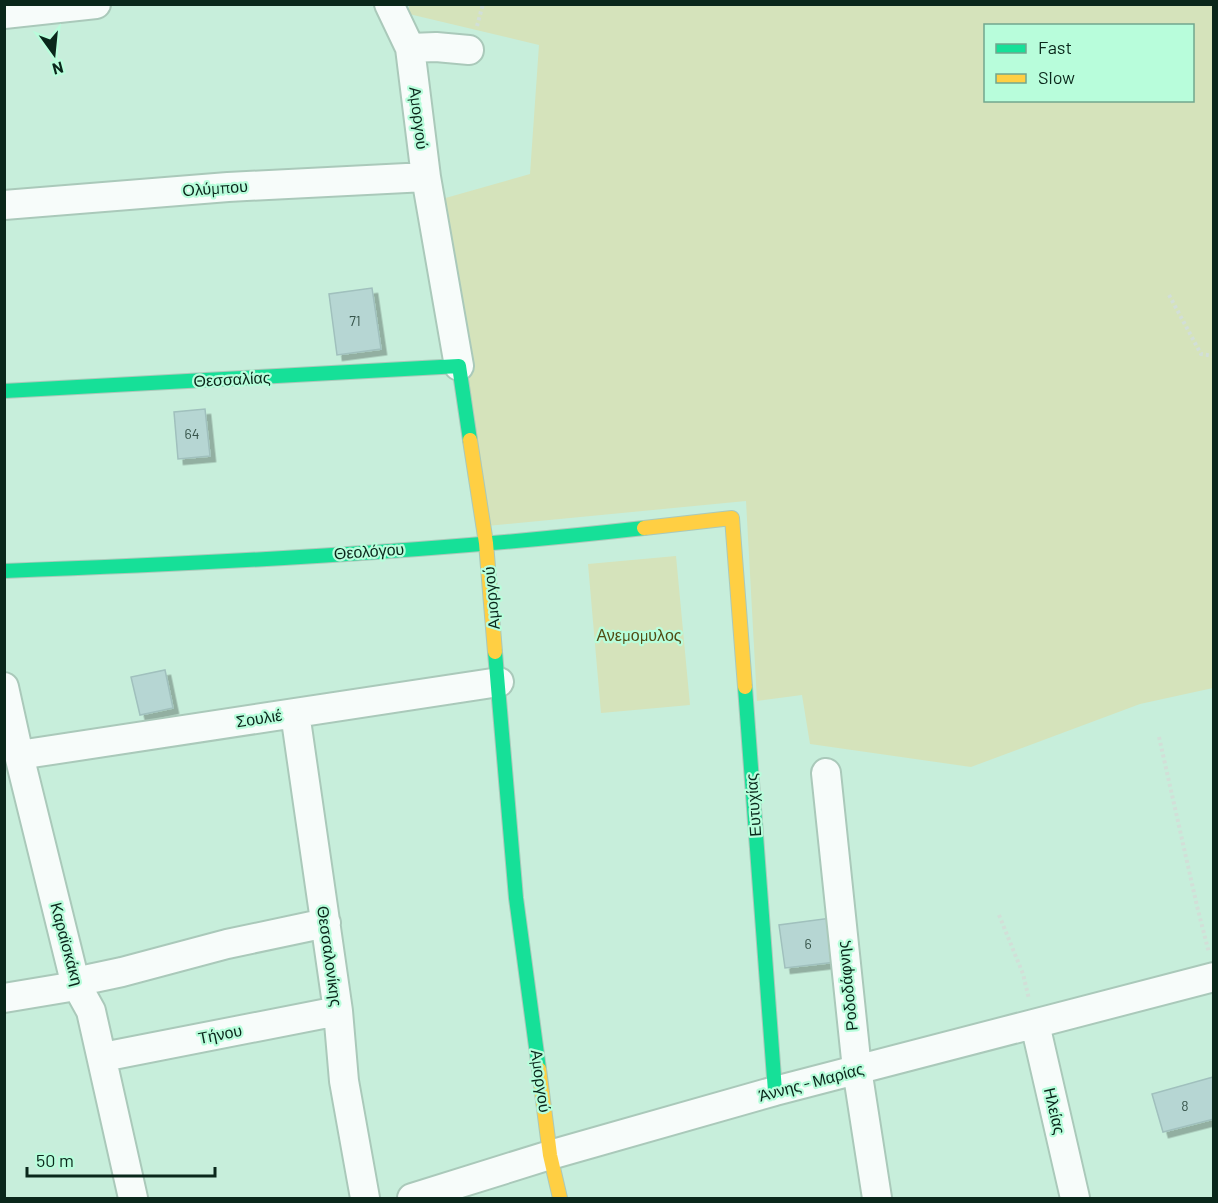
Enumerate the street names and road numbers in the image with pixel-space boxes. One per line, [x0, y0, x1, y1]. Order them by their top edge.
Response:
street label: Αμοργού [406, 85, 433, 150]
street label: Ολύμπου [182, 176, 248, 199]
street label: Θεσσαλίας [193, 367, 271, 390]
street label: Θεολόγου [333, 539, 405, 562]
street label: Αμοργού [478, 566, 503, 630]
street label: Σουλιέ [235, 705, 283, 731]
street label: Ευτυχίας [741, 772, 764, 837]
street label: Καραϊσκάκη [47, 900, 88, 988]
street label: Θεσσαλονίκης [314, 904, 347, 1008]
street label: Ροδοδάφνης [832, 940, 861, 1032]
street label: Τήνου [196, 1020, 243, 1047]
street label: Αμοργού [528, 1048, 555, 1113]
street label: Άννης - Μαρίας [756, 1058, 866, 1105]
street label: Ηλείας [1041, 1086, 1070, 1136]

